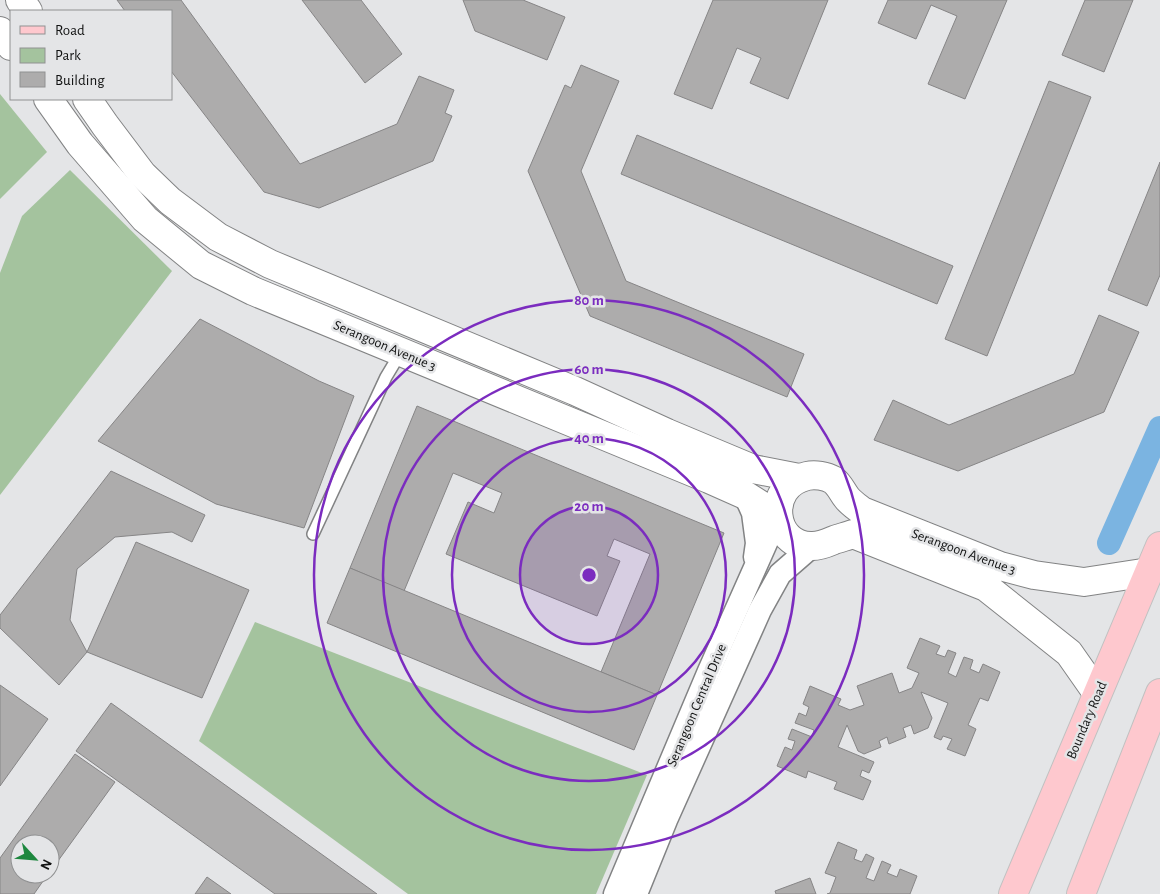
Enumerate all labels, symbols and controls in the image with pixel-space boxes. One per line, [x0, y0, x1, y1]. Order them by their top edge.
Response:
legend [10, 10, 172, 100]
text: Road [55, 23, 85, 38]
text: Park [55, 48, 81, 63]
text: Building [55, 73, 105, 88]
text: 80 m [574, 293, 604, 308]
street label: Serangoon Avenue 3 [331, 318, 438, 374]
text: 60 m [574, 362, 604, 377]
text: 40 m [574, 431, 604, 446]
text: 20 m [574, 499, 604, 514]
street label: Serangoon Avenue 3 [910, 527, 1018, 577]
centre of rings [580, 566, 598, 584]
street label: Serangoon Central Drive [665, 642, 729, 769]
street label: Boundary Road [1064, 680, 1110, 761]
north arrow [10, 834, 60, 884]
text: N [37, 857, 54, 872]

